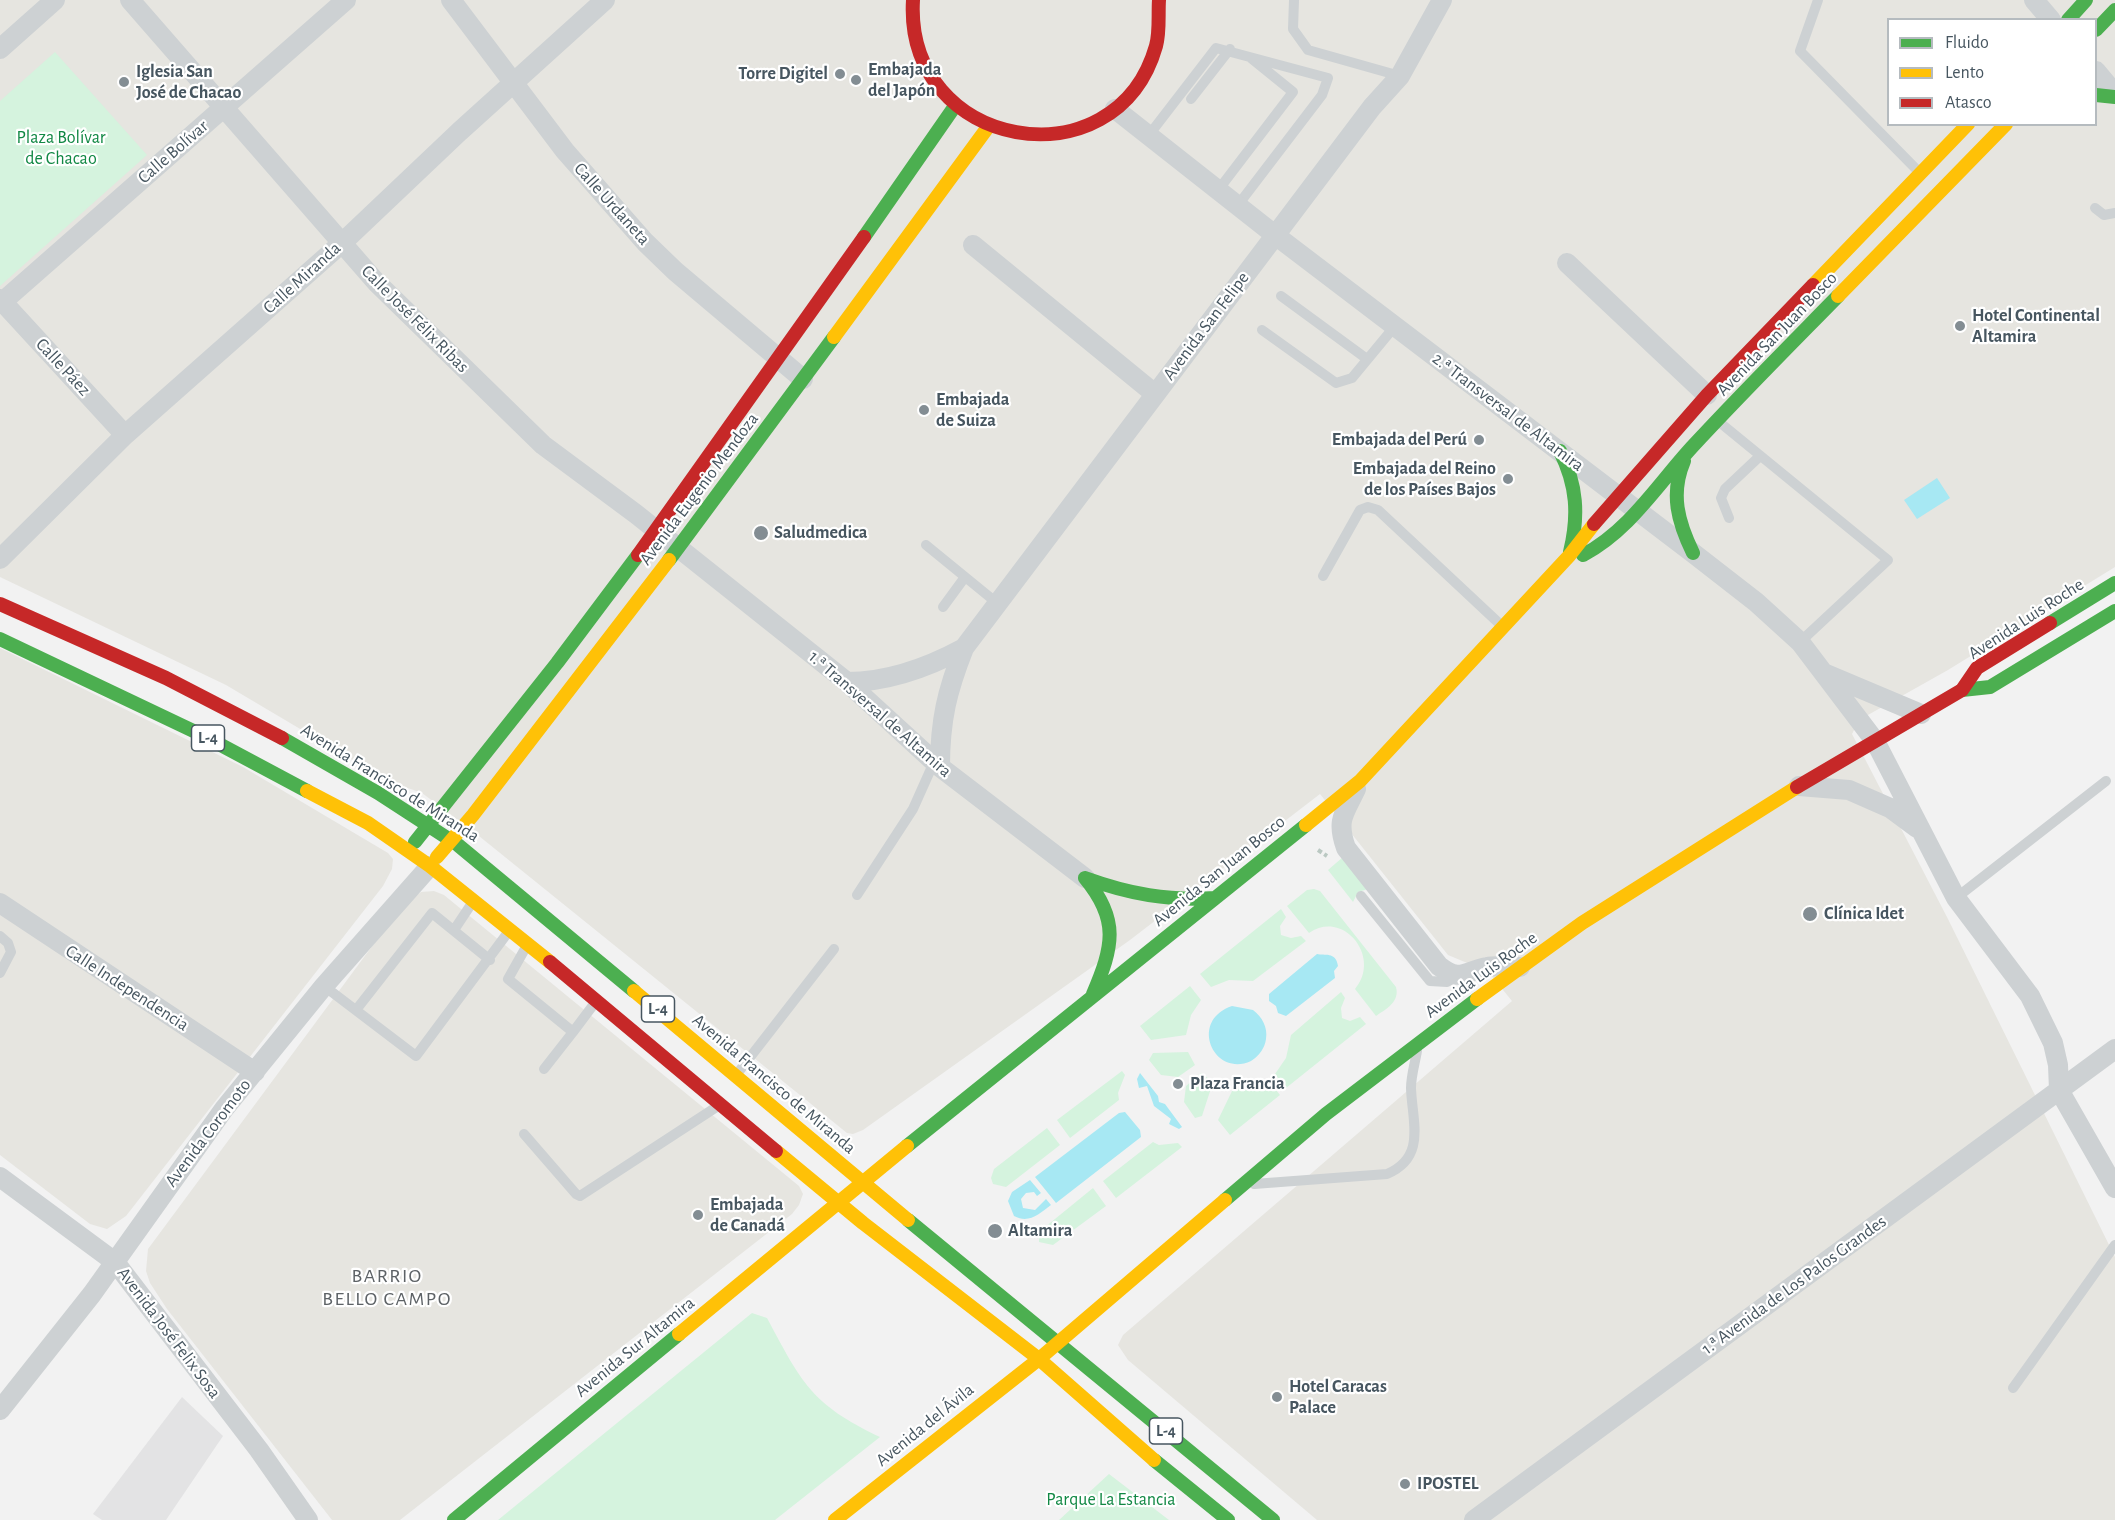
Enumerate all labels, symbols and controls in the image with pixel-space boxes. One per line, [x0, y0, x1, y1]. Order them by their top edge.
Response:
legend [1887, 18, 2097, 126]
text: Fluido [1945, 34, 1989, 52]
place label: Embajada del Japón [868, 59, 941, 101]
place label: Iglesia San José de Chacao [136, 61, 241, 104]
place label: Torre Digitel [738, 63, 828, 85]
text: Lento [1945, 64, 1984, 82]
marker: Torre Digitel [833, 67, 847, 81]
marker: Embajada del Japón [849, 73, 863, 87]
marker: Iglesia San José de Chacao [117, 75, 131, 89]
text: Atasco [1945, 94, 1992, 112]
street label: Calle Bolívar [133, 116, 213, 188]
park label: Plaza Bolívar de Chacao [16, 127, 106, 170]
street label: Calle Urdaneta [569, 158, 655, 250]
street label: Calle Miranda [259, 237, 345, 319]
street label: Calle José Félix Ribas [357, 261, 473, 377]
street label: Avenida San Felipe [1158, 267, 1254, 385]
street label: Avenida San Juan Bosco [1712, 267, 1842, 401]
place label: Hotel Continental Altamira [1972, 305, 2100, 348]
marker: Hotel Continental Altamira [1953, 319, 1967, 333]
street label: Calle Páez [31, 334, 95, 400]
street label: 2.ª Transversal de Altamira [1428, 348, 1588, 476]
place label: Embajada de Suiza [936, 389, 1009, 432]
marker: Embajada de Suiza [917, 403, 931, 417]
street label: Avenida Eugenio Mendoza [635, 409, 763, 569]
place label: Embajada del Perú [1332, 429, 1467, 451]
marker: Embajada del Perú [1472, 433, 1486, 447]
place label: Embajada del Reino de los Países Bajos [1353, 458, 1496, 500]
marker: Embajada del Reino de los Países Bajos [1501, 472, 1515, 486]
place label: Saludmedica [774, 522, 868, 544]
marker: Saludmedica [752, 524, 770, 542]
street label: Avenida Luis Roche [1964, 574, 2088, 664]
street label: 1.ª Transversal de Altamira [804, 646, 956, 782]
street label: Avenida Francisco de Miranda [297, 719, 483, 847]
road number: L-4 [192, 725, 224, 751]
street label: Avenida San Juan Bosco [1148, 811, 1290, 931]
place label: Clínica Idet [1824, 903, 1904, 925]
marker: Clínica Idet [1801, 905, 1819, 923]
street label: Avenida Luis Roche [1421, 927, 1541, 1023]
street label: Calle Independencia [61, 940, 193, 1036]
road number: L-4 [642, 996, 674, 1022]
street label: Avenida Francisco de Miranda [688, 1009, 860, 1159]
place label: Plaza Francia [1190, 1073, 1285, 1095]
street label: Avenida Coromoto [160, 1075, 256, 1191]
marker: Plaza Francia [1171, 1077, 1185, 1091]
place label: Embajada de Canadá [710, 1194, 785, 1236]
marker: Embajada de Canadá [691, 1208, 705, 1222]
street label: 1.ª Avenida de Los Palos Grandes [1697, 1211, 1891, 1359]
place label: Altamira [1008, 1220, 1072, 1242]
marker: Altamira [986, 1222, 1004, 1240]
street label: Avenida José Felix Sosa [113, 1263, 225, 1403]
district label: BARRIO BELLO CAMPO [322, 1264, 452, 1311]
street label: Avenida Sur Altamira [571, 1292, 699, 1402]
place label: Hotel Caracas Palace [1289, 1376, 1387, 1418]
street label: Avenida del Ávila [872, 1379, 978, 1471]
marker: Hotel Caracas Palace [1270, 1390, 1284, 1404]
road number: L-4 [1150, 1418, 1182, 1444]
place label: IPOSTEL [1417, 1473, 1479, 1495]
marker: IPOSTEL [1398, 1477, 1412, 1491]
park label: Parque La Estancia [1046, 1489, 1176, 1511]

